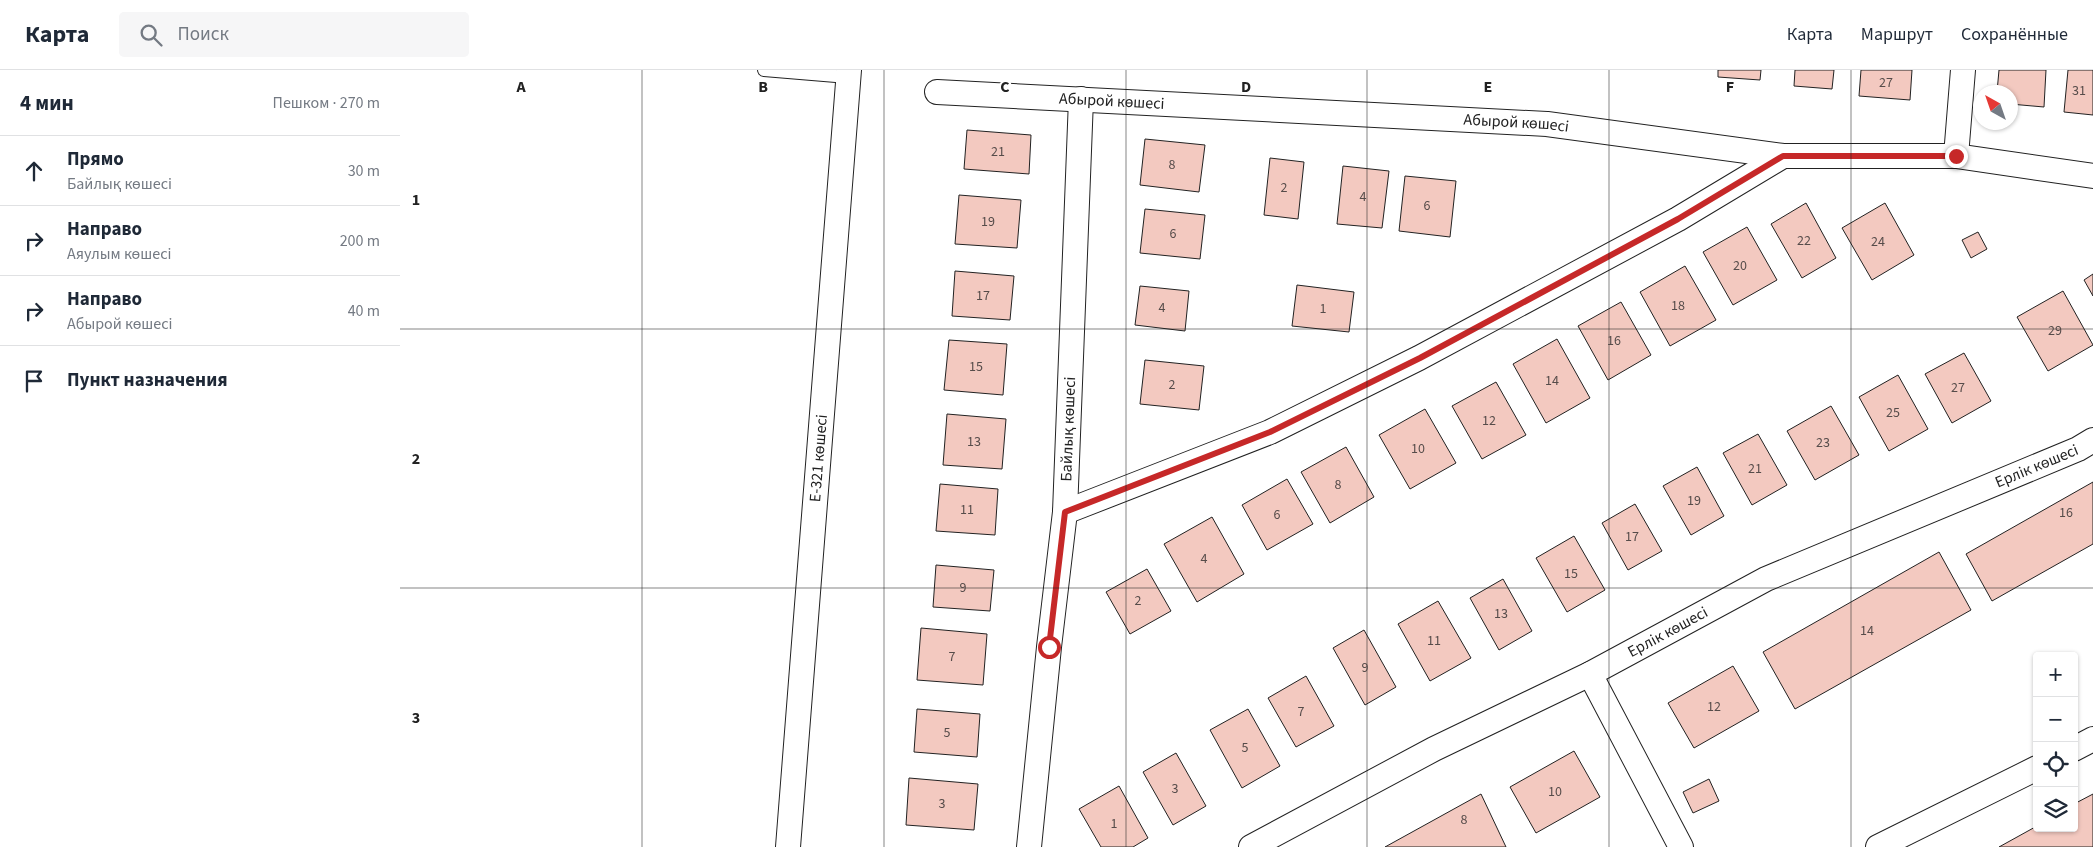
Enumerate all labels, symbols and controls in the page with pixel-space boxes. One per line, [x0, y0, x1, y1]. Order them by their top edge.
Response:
search box [119, 12, 469, 57]
text: Карта [25, 17, 89, 52]
icon: search [137, 21, 165, 49]
text: Поиск [177, 21, 229, 48]
text: Карта [1787, 22, 1833, 47]
text: Маршрут [1861, 22, 1933, 47]
text: Сохранённые [1961, 22, 2068, 47]
house number: 27 [1879, 73, 1893, 93]
text: A [515, 76, 526, 98]
text: B [758, 76, 768, 98]
text: C [1000, 76, 1010, 98]
text: D [1241, 76, 1251, 98]
text: E [1484, 76, 1492, 98]
text: F [1726, 76, 1734, 98]
house number: 31 [2072, 81, 2086, 101]
north arrow [1973, 85, 2018, 130]
street label: Абырой көшесі [1058, 87, 1165, 115]
text: 4 мин [20, 88, 74, 118]
text: Пешком · 270 m [273, 92, 380, 114]
street label: Абырой көшесі [1463, 109, 1570, 138]
house number: 21 [991, 142, 1005, 162]
route end [1945, 145, 1968, 168]
text: Прямо [67, 146, 124, 173]
house number: 8 [1169, 155, 1176, 175]
icon: ahead [20, 157, 48, 185]
text: 30 m [348, 160, 380, 182]
text: Байлық көшесі [67, 173, 172, 195]
house number: 2 [1281, 178, 1288, 198]
house number: 4 [1360, 187, 1367, 207]
text: 1 [412, 189, 420, 211]
house number: 6 [1424, 196, 1431, 216]
house number: 19 [981, 212, 995, 232]
text: Направо [67, 216, 142, 243]
house number: 6 [1170, 224, 1177, 244]
icon: right [20, 227, 48, 255]
text: 200 m [340, 230, 380, 252]
house number: 22 [1797, 231, 1811, 251]
house number: 24 [1871, 232, 1885, 252]
text: Аяулым көшесі [67, 243, 171, 265]
house number: 20 [1733, 256, 1747, 276]
text: Направо [67, 286, 142, 313]
house number: 17 [976, 286, 990, 306]
house number: 18 [1671, 296, 1685, 316]
icon: right [20, 297, 48, 325]
house number: 4 [1159, 298, 1166, 318]
house number: 1 [1320, 299, 1327, 319]
text: 40 m [348, 300, 380, 322]
text: Абырой көшесі [67, 313, 172, 335]
house number: 29 [2048, 321, 2062, 341]
house number: 16 [1607, 331, 1621, 351]
house number: 15 [969, 357, 983, 377]
icon: arrive [20, 367, 48, 395]
text: Пункт назначения [67, 367, 228, 394]
house number: 14 [1545, 371, 1559, 391]
house number: 2 [1169, 375, 1176, 395]
street label: Байлық көшесі [1055, 376, 1081, 482]
house number: 27 [1951, 378, 1965, 398]
house number: 25 [1886, 403, 1900, 423]
house number: 12 [1482, 411, 1496, 431]
street label: Е-321 көшесі [804, 413, 833, 503]
house number: 13 [967, 432, 981, 452]
house number: 23 [1816, 433, 1830, 453]
house number: 10 [1411, 439, 1425, 459]
street label: Ерлік көшесі [1992, 439, 2082, 493]
text: 2 [412, 448, 420, 470]
house number: 21 [1748, 459, 1762, 479]
house number: 8 [1335, 475, 1342, 495]
house number: 19 [1687, 491, 1701, 511]
house number: 11 [960, 500, 974, 520]
house number: 16 [2059, 503, 2073, 523]
house number: 6 [1274, 505, 1281, 525]
house number: 17 [1625, 527, 1639, 547]
house number: 4 [1201, 549, 1208, 569]
house number: 15 [1564, 564, 1578, 584]
house number: 9 [960, 578, 967, 598]
house number: 2 [1135, 591, 1142, 611]
street label: Ерлік көшесі [1624, 601, 1712, 663]
house number: 13 [1494, 604, 1508, 624]
house number: 14 [1860, 621, 1874, 641]
house number: 11 [1427, 631, 1441, 651]
route start [1038, 636, 1061, 659]
house number: 7 [949, 647, 956, 667]
map controls [2033, 652, 2078, 832]
button: + [2033, 652, 2078, 697]
house number: 9 [1362, 658, 1369, 678]
house number: 12 [1707, 697, 1721, 717]
button: − [2033, 697, 2078, 742]
house number: 7 [1298, 702, 1305, 722]
text: 3 [412, 707, 420, 729]
house number: 5 [944, 723, 951, 743]
house number: 5 [1242, 738, 1249, 758]
button: locate [2033, 742, 2078, 787]
house number: 3 [1172, 779, 1179, 799]
house number: 10 [1548, 782, 1562, 802]
button: layers [2033, 787, 2078, 832]
house number: 3 [939, 794, 946, 814]
house number: 8 [1461, 810, 1468, 830]
house number: 1 [1111, 814, 1118, 834]

